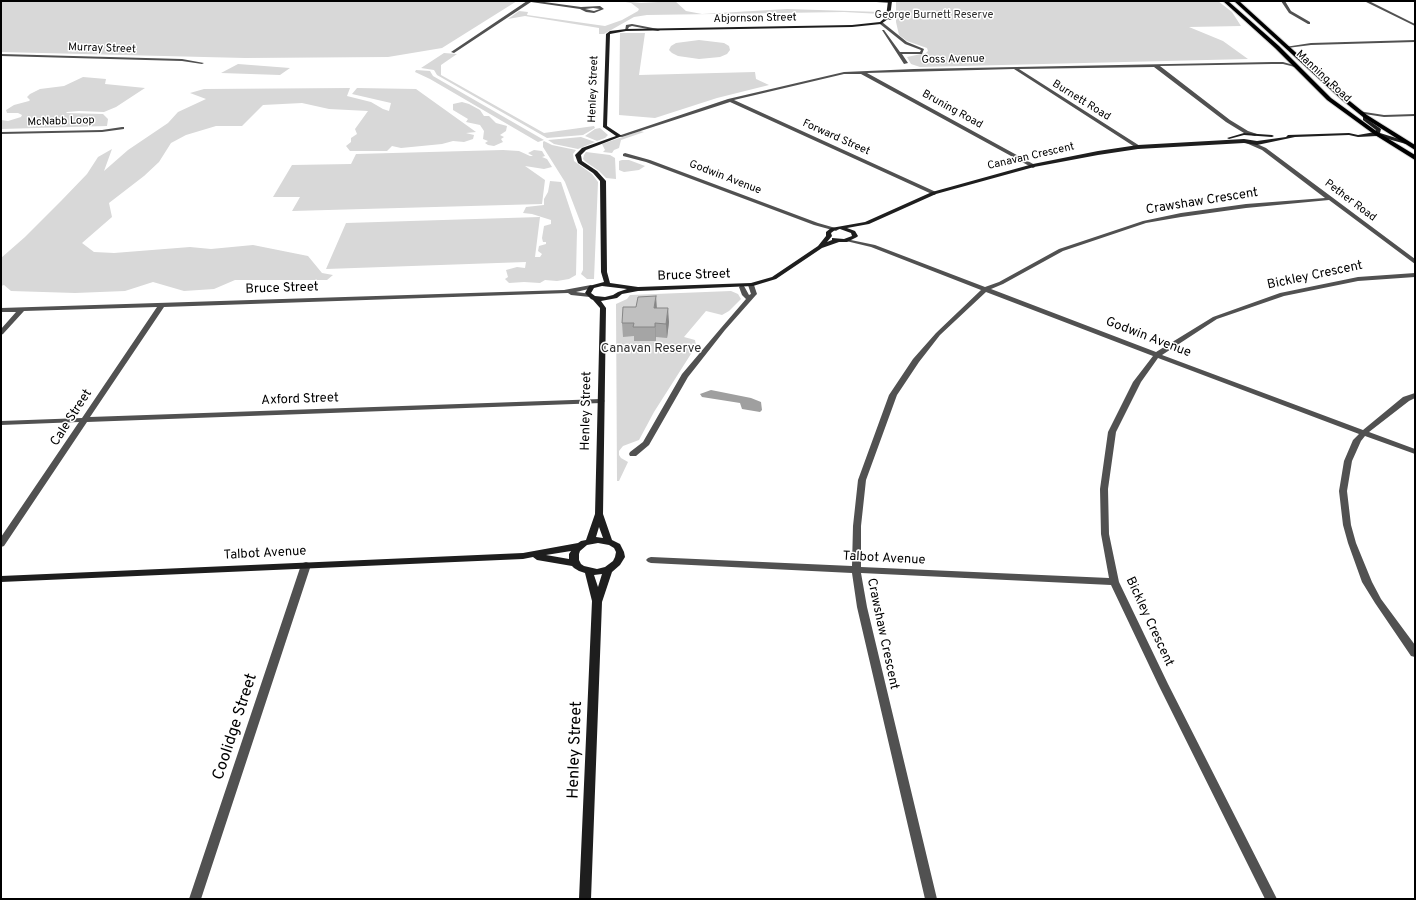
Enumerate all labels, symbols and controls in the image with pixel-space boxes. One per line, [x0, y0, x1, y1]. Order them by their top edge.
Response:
park label: George Burnett Reserve [875, 9, 993, 23]
street label: Abjornson Street [713, 12, 797, 26]
street label: Murray Street [68, 41, 136, 57]
street label: Manning Road [1293, 48, 1353, 106]
street label: Goss Avenue [921, 53, 985, 67]
street label: Henley Street [586, 55, 602, 123]
street label: Burnett Road [1049, 78, 1113, 124]
street label: Bruning Road [919, 88, 985, 132]
street label: McNabb Loop [27, 114, 95, 130]
street label: Forward Street [800, 117, 872, 159]
street label: Canavan Crescent [986, 141, 1076, 173]
street label: Godwin Avenue [687, 158, 763, 198]
street label: Pether Road [1322, 177, 1378, 225]
street label: Crawshaw Crescent [1145, 185, 1259, 219]
street label: Bickley Crescent [1266, 258, 1364, 294]
street label: Bruce Street [657, 267, 731, 285]
street label: Bruce Street [245, 280, 319, 298]
street label: Godwin Avenue [1103, 315, 1193, 361]
park label: Canavan Reserve [601, 341, 701, 357]
street label: Henley Street [579, 371, 595, 451]
street label: Cale Street [48, 387, 96, 449]
street label: Axford Street [261, 391, 339, 409]
street label: Talbot Avenue [223, 544, 307, 564]
street label: Talbot Avenue [842, 549, 926, 569]
street label: Bickley Crescent [1121, 575, 1177, 669]
street label: Crawshaw Crescent [863, 577, 901, 691]
street label: Coolidge Street [210, 671, 262, 783]
street label: Henley Street [565, 701, 587, 799]

